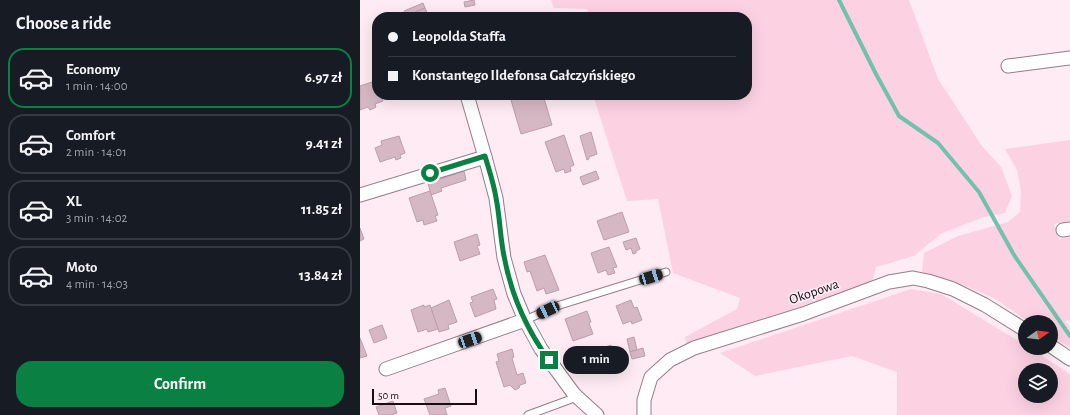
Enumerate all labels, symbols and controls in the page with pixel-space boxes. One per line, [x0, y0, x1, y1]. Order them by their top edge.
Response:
text: Choose a ride [16, 15, 111, 33]
text: Leopolda Staffa [412, 29, 506, 44]
icon: car [18, 60, 54, 96]
text: Economy [66, 62, 120, 77]
text: Konstantego Ildefonsa Gałczyńskiego [412, 68, 635, 83]
text: 6.97 zł [305, 70, 342, 85]
text: 1 min · 14:00 [66, 80, 128, 93]
icon: car [18, 126, 54, 162]
text: Comfort [66, 128, 115, 143]
text: 9.41 zł [305, 136, 342, 151]
text: 2 min · 14:01 [66, 146, 127, 159]
route start [421, 164, 439, 182]
icon: car [18, 192, 54, 228]
text: XL [66, 194, 82, 209]
text: 11.85 zł [301, 202, 342, 217]
text: 3 min · 14:02 [66, 212, 128, 225]
icon: car [18, 258, 54, 294]
text: Moto [66, 260, 98, 275]
text: 13.84 zł [299, 268, 342, 283]
car [638, 268, 664, 286]
street label: Okopowa [787, 277, 841, 307]
text: 4 min · 14:03 [66, 278, 128, 291]
car [535, 299, 561, 321]
north arrow [1018, 315, 1058, 355]
map controls [1018, 315, 1058, 403]
car [457, 330, 483, 350]
callout: 1 min [563, 346, 629, 374]
route end [540, 351, 558, 369]
text: 1 min [582, 353, 610, 366]
button: Confirm [16, 361, 344, 407]
button: layers [1018, 363, 1058, 403]
scale bar [372, 387, 477, 406]
text: 50 m [378, 390, 399, 401]

